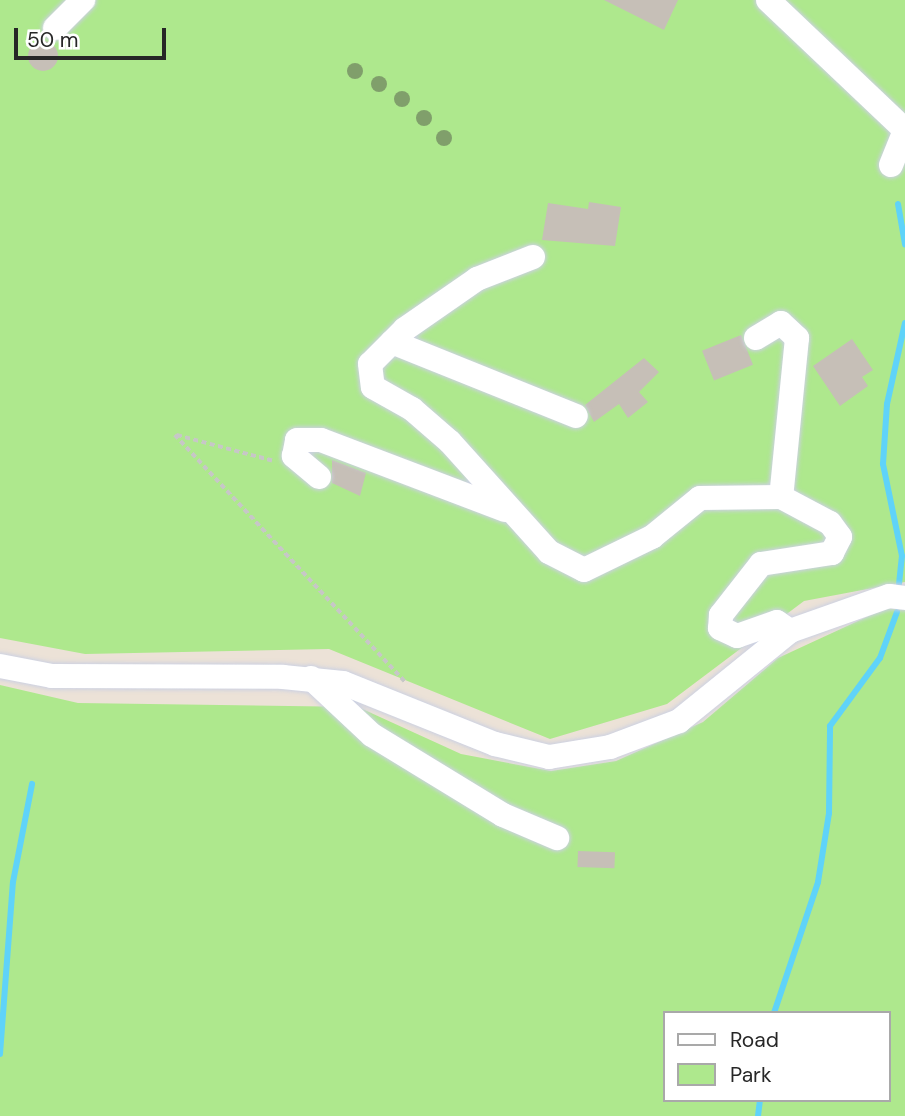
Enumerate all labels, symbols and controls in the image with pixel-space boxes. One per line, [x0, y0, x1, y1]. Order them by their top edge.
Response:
scale bar [18, 14, 170, 58]
text: 50 m [27, 26, 78, 54]
legend [664, 1011, 891, 1102]
text: Road [730, 1026, 779, 1054]
text: Park [730, 1061, 771, 1089]

